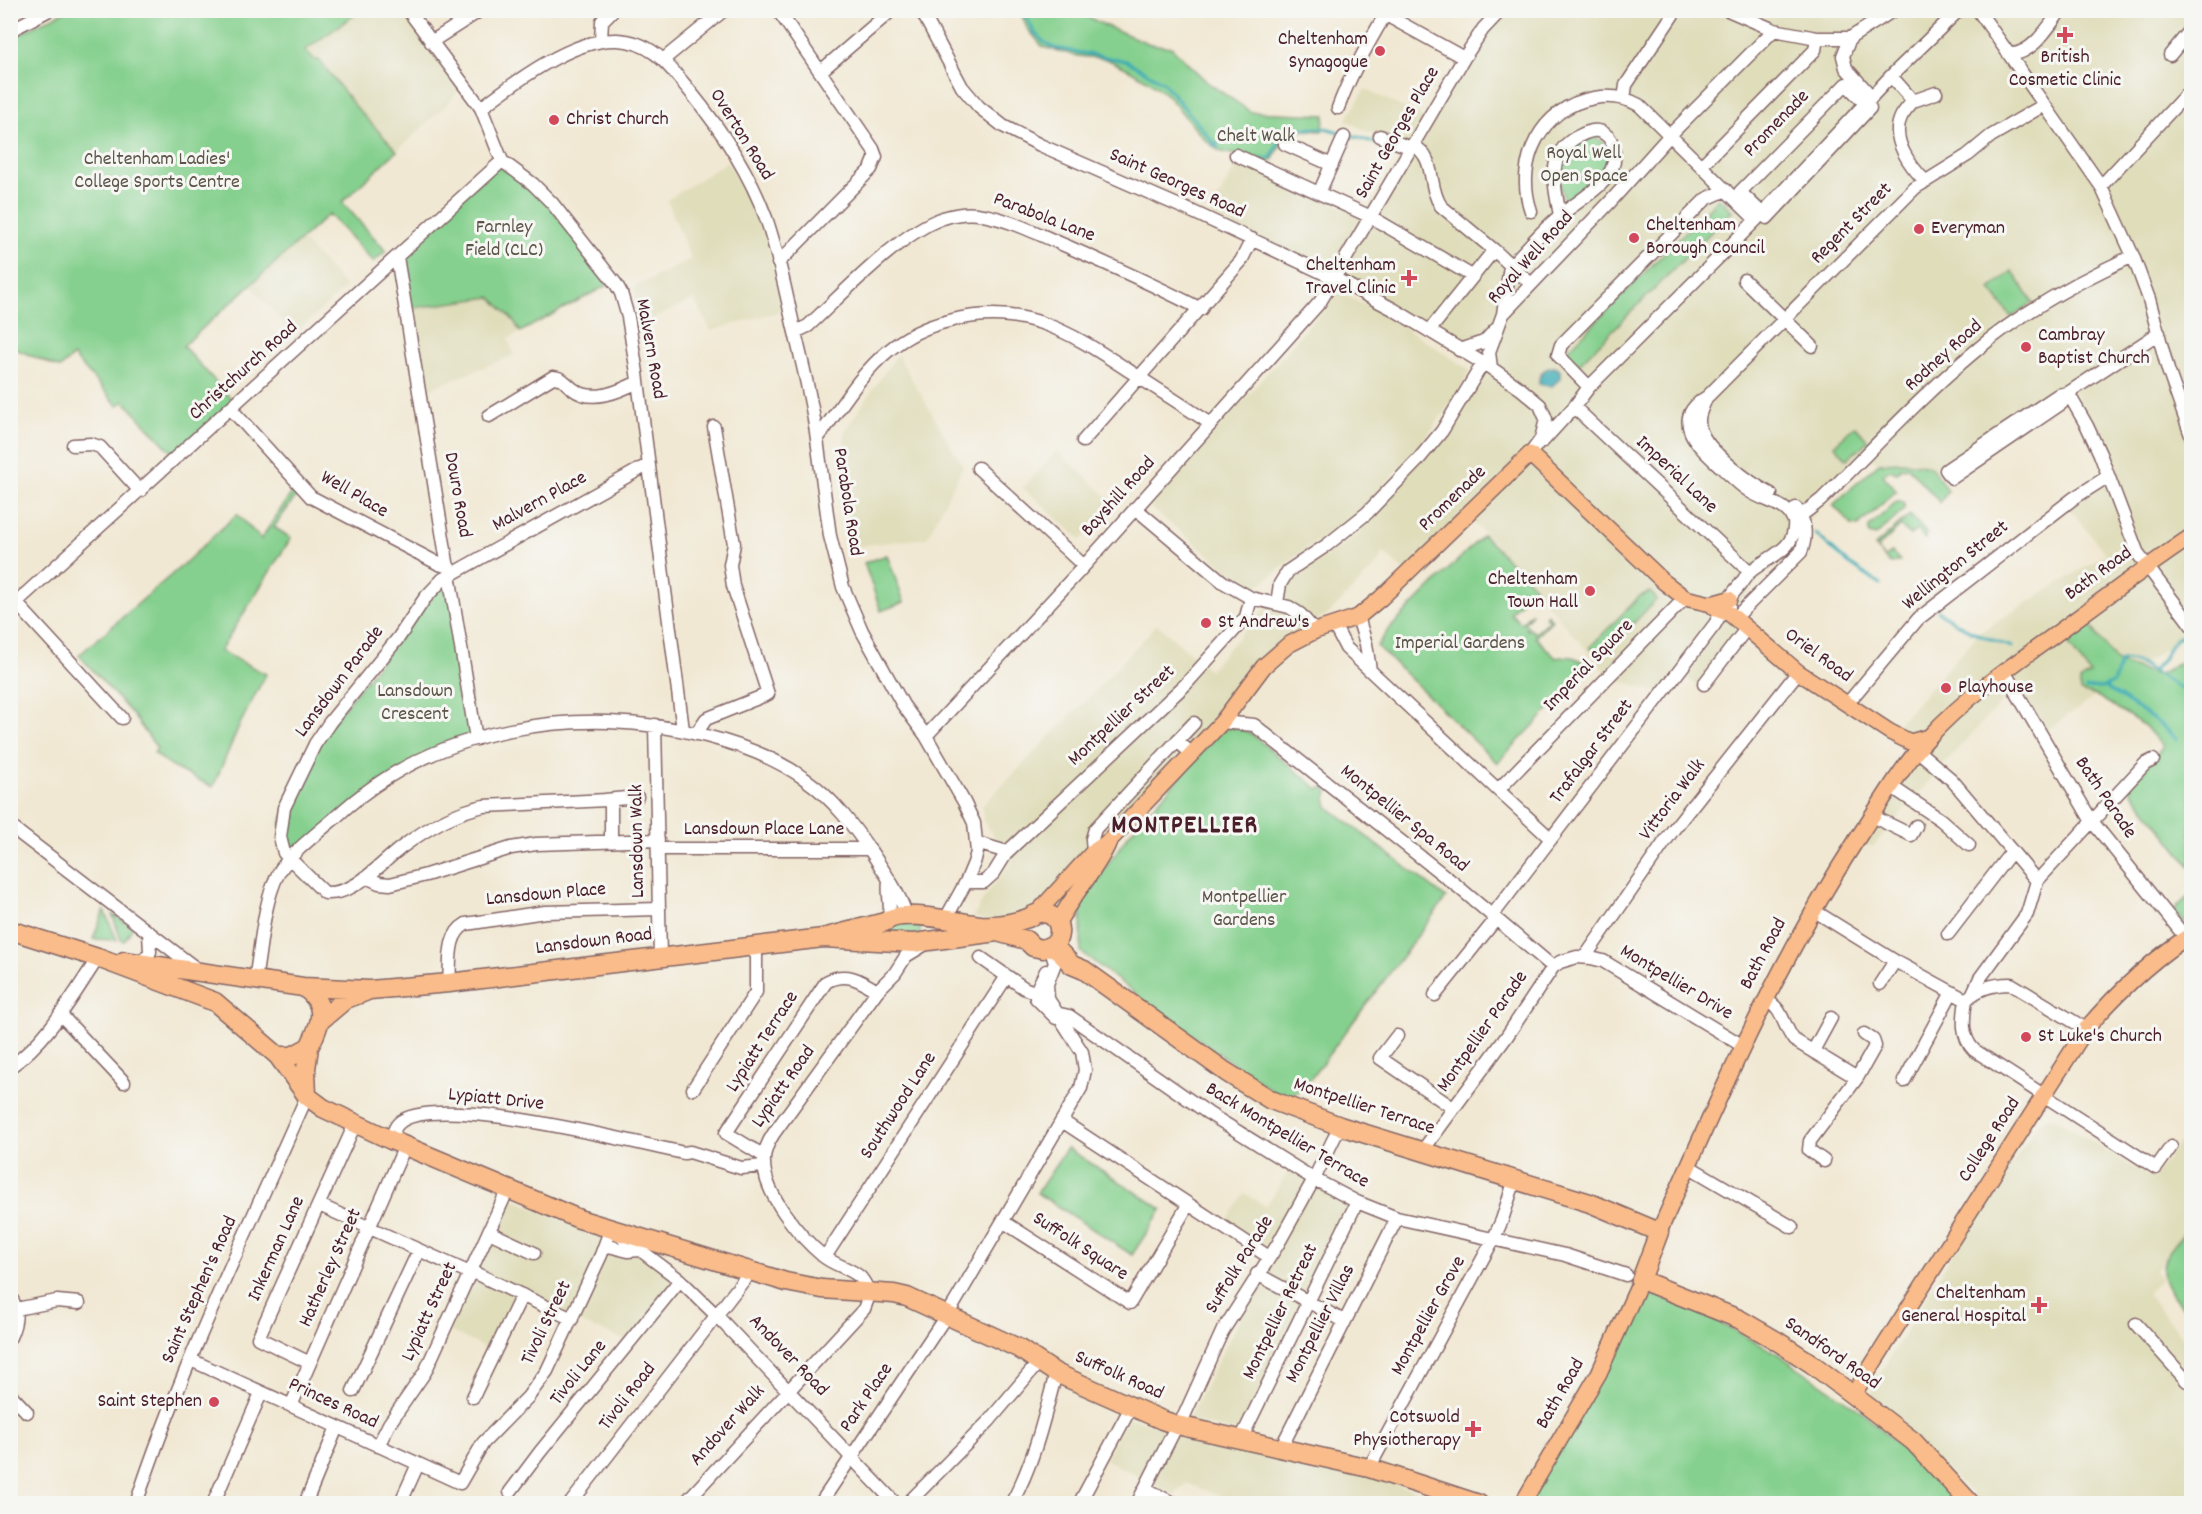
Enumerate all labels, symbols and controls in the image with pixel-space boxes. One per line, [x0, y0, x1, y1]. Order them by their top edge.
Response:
place label: Cheltenham Synagogue [1278, 26, 1368, 77]
marker: British Cosmetic Clinic [2056, 26, 2074, 44]
marker: Cheltenham Synagogue [1373, 44, 1387, 58]
place label: British Cosmetic Clinic [2009, 44, 2121, 95]
street label: Saint Georges Place [1349, 61, 1447, 204]
street label: Overton Road [702, 84, 780, 186]
street label: Promenade [1737, 84, 1817, 164]
place label: Christ Church [566, 106, 669, 134]
marker: Christ Church [547, 113, 561, 127]
park label: Chelt Walk [1217, 123, 1295, 151]
park label: Royal Well Open Space [1540, 140, 1628, 191]
street label: Saint Georges Road [1105, 141, 1249, 227]
park label: Cheltenham Ladies' College Sports Centre [74, 146, 240, 197]
street label: Regent Street [1805, 177, 1899, 271]
street label: Parabola Lane [989, 186, 1099, 250]
street label: Royal Well Road [1481, 205, 1581, 311]
place label: Cheltenham Borough Council [1646, 212, 1765, 263]
park label: Farnley Field (CLC) [465, 214, 543, 265]
place label: Everyman [1931, 215, 2005, 243]
marker: Everyman [1912, 222, 1926, 236]
marker: Cheltenham Borough Council [1627, 231, 1641, 245]
place label: Cheltenham Travel Clinic [1305, 252, 1396, 303]
marker: Cheltenham Travel Clinic [1400, 269, 1418, 287]
street label: Malvern Road [627, 297, 673, 401]
street label: Rodney Road [1899, 313, 1989, 399]
street label: Christchurch Road [183, 314, 305, 428]
place label: Cambray Baptist Church [2038, 322, 2150, 373]
marker: Cambray Baptist Church [2019, 340, 2033, 354]
street label: Imperial Lane [1629, 430, 1723, 521]
street label: Parabola Road [825, 446, 869, 558]
street label: Douro Road [436, 450, 478, 540]
street label: Bayshill Road [1075, 451, 1163, 543]
street label: Promenade [1413, 459, 1493, 539]
street label: Well Place [315, 464, 393, 526]
street label: Malvern Place [488, 464, 593, 540]
street label: Wellington Street [1897, 514, 2015, 618]
street label: Bath Road [2059, 540, 2139, 608]
place label: Cheltenham Town Hall [1488, 566, 1578, 617]
marker: Cheltenham Town Hall [1583, 584, 1597, 598]
place label: St Andrew's [1218, 609, 1310, 637]
street label: Imperial Square [1537, 613, 1641, 719]
marker: St Andrew's [1199, 616, 1213, 630]
street label: Lansdown Parade [289, 620, 392, 744]
street label: Oriel Road [1778, 622, 1858, 690]
park label: Imperial Gardens [1395, 630, 1525, 658]
street label: Montpellier Street [1062, 659, 1182, 773]
place label: Playhouse [1958, 674, 2033, 702]
park label: Lansdown Crescent [377, 678, 453, 729]
marker: Playhouse [1939, 681, 1953, 695]
street label: Trafalgar Street [1543, 694, 1641, 810]
street label: Bath Parade [2067, 751, 2143, 845]
street label: Vittoria Walk [1633, 753, 1713, 847]
street label: Montpellier Spa Road [1334, 758, 1474, 880]
street label: Lansdown Walk [623, 784, 653, 898]
district label: MONTPELLIER [1111, 808, 1259, 845]
street label: Lansdown Place Lane [684, 816, 844, 844]
street label: Lansdown Place [485, 876, 607, 914]
park label: Montpellier Gardens [1202, 884, 1287, 935]
street label: Bath Road [1733, 913, 1795, 995]
street label: Lansdown Road [534, 921, 654, 963]
street label: Montpellier Drive [1614, 938, 1738, 1028]
street label: Montpellier Parade [1431, 965, 1535, 1098]
street label: Lypiatt Terrace [720, 986, 806, 1098]
place label: St Luke's Church [2038, 1023, 2162, 1051]
marker: St Luke's Church [2019, 1030, 2033, 1044]
street label: Lypiatt Road [745, 1040, 823, 1134]
street label: Southwood Lane [854, 1047, 944, 1165]
street label: Montpellier Terrace [1290, 1071, 1438, 1143]
street label: Back Montpellier Terrace [1200, 1076, 1374, 1196]
street label: Lypiatt Drive [447, 1081, 546, 1119]
street label: College Road [1952, 1092, 2028, 1188]
street label: Inkerman Lane [241, 1192, 313, 1306]
street label: Hatherley Street [292, 1204, 370, 1332]
street label: Suffolk Square [1027, 1205, 1134, 1289]
street label: Suffolk Parade [1199, 1210, 1281, 1319]
street label: Saint Stephen's Road [155, 1212, 245, 1368]
street label: Montpellier Retreat [1236, 1239, 1326, 1385]
street label: Montpellier Grove [1385, 1251, 1474, 1381]
street label: Lypiatt Street [395, 1258, 465, 1366]
street label: Montpellier Villas [1279, 1260, 1363, 1388]
street label: Tivoli Street [515, 1276, 579, 1370]
place label: Cheltenham General Hospital [1901, 1280, 2026, 1331]
marker: Cheltenham General Hospital [2030, 1296, 2048, 1314]
street label: Andover Road [741, 1309, 835, 1403]
street label: Sandford Road [1778, 1311, 1886, 1397]
street label: Tivoli Lane [544, 1334, 614, 1412]
street label: Suffolk Road [1070, 1344, 1168, 1408]
street label: Bath Road [1530, 1353, 1592, 1435]
street label: Tivoli Road [593, 1357, 663, 1437]
street label: Park Place [833, 1357, 901, 1438]
street label: Princes Road [283, 1371, 383, 1437]
street label: Andover Walk [684, 1379, 772, 1473]
place label: Saint Stephen [98, 1388, 202, 1416]
marker: Saint Stephen [207, 1395, 221, 1409]
place label: Cotswold Physiotherapy [1353, 1404, 1461, 1455]
marker: Cotswold Physiotherapy [1464, 1420, 1482, 1438]

